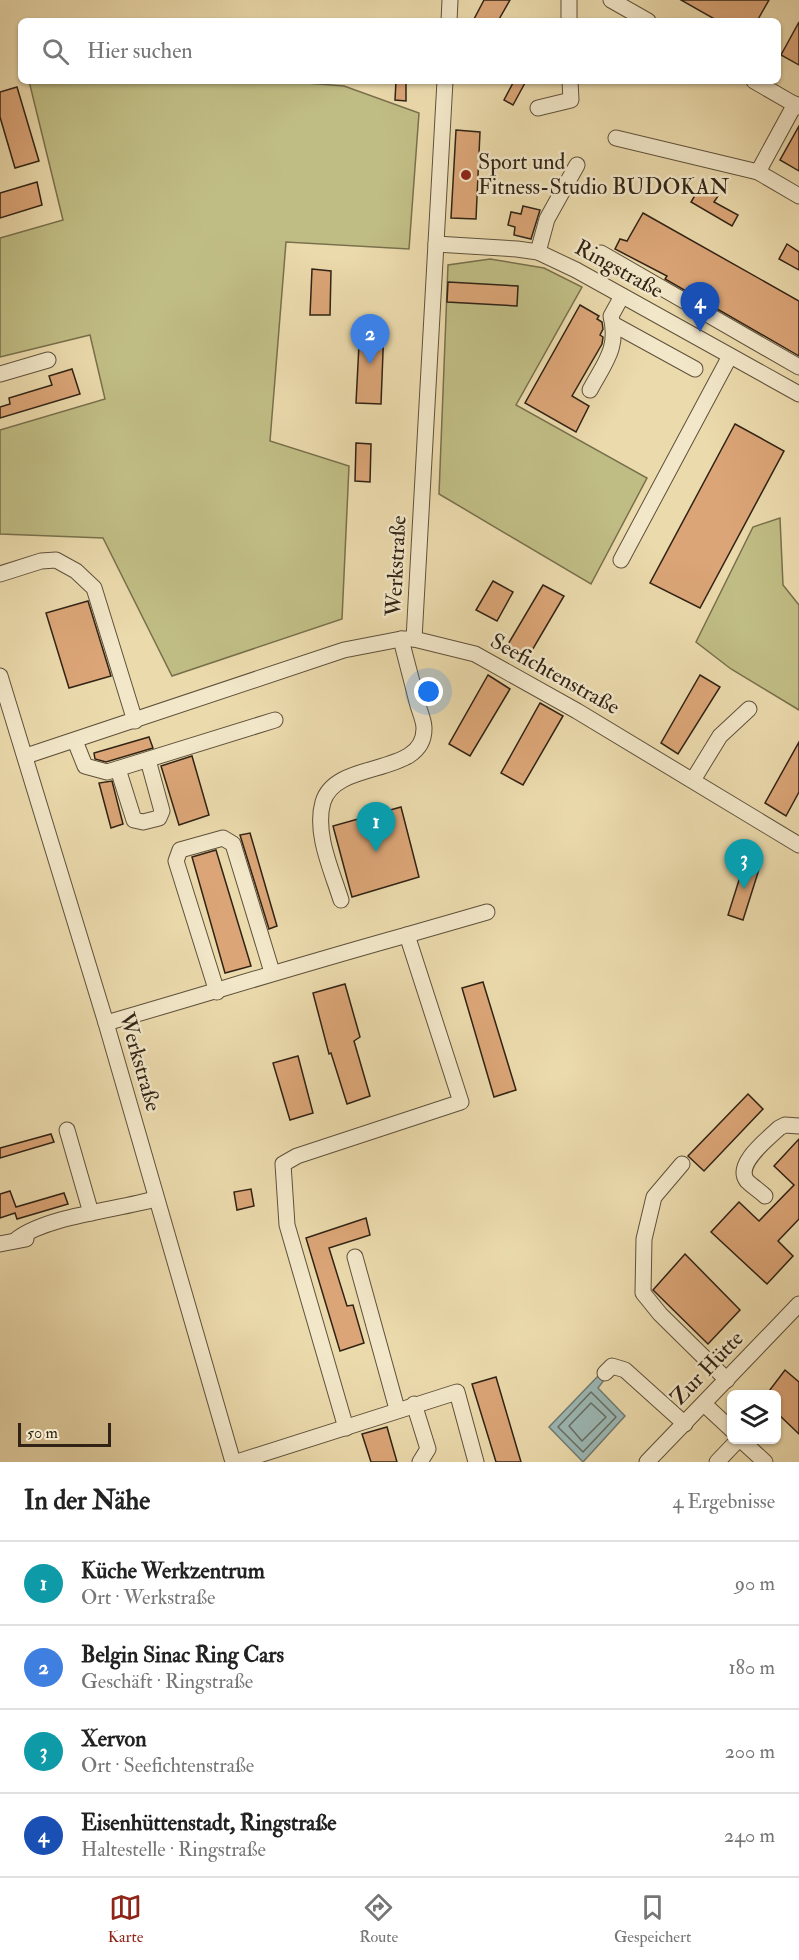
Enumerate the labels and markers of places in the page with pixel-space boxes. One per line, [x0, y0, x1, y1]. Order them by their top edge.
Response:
place label: Sport und Fitness-Studio BUDOKAN [478, 148, 730, 201]
marker: Sport und Fitness-Studio BUDOKAN [459, 168, 473, 182]
pin: 4 [680, 282, 720, 332]
pin: 2 [350, 314, 389, 364]
pin: 1 [356, 802, 395, 852]
pin: 3 [724, 840, 764, 889]

